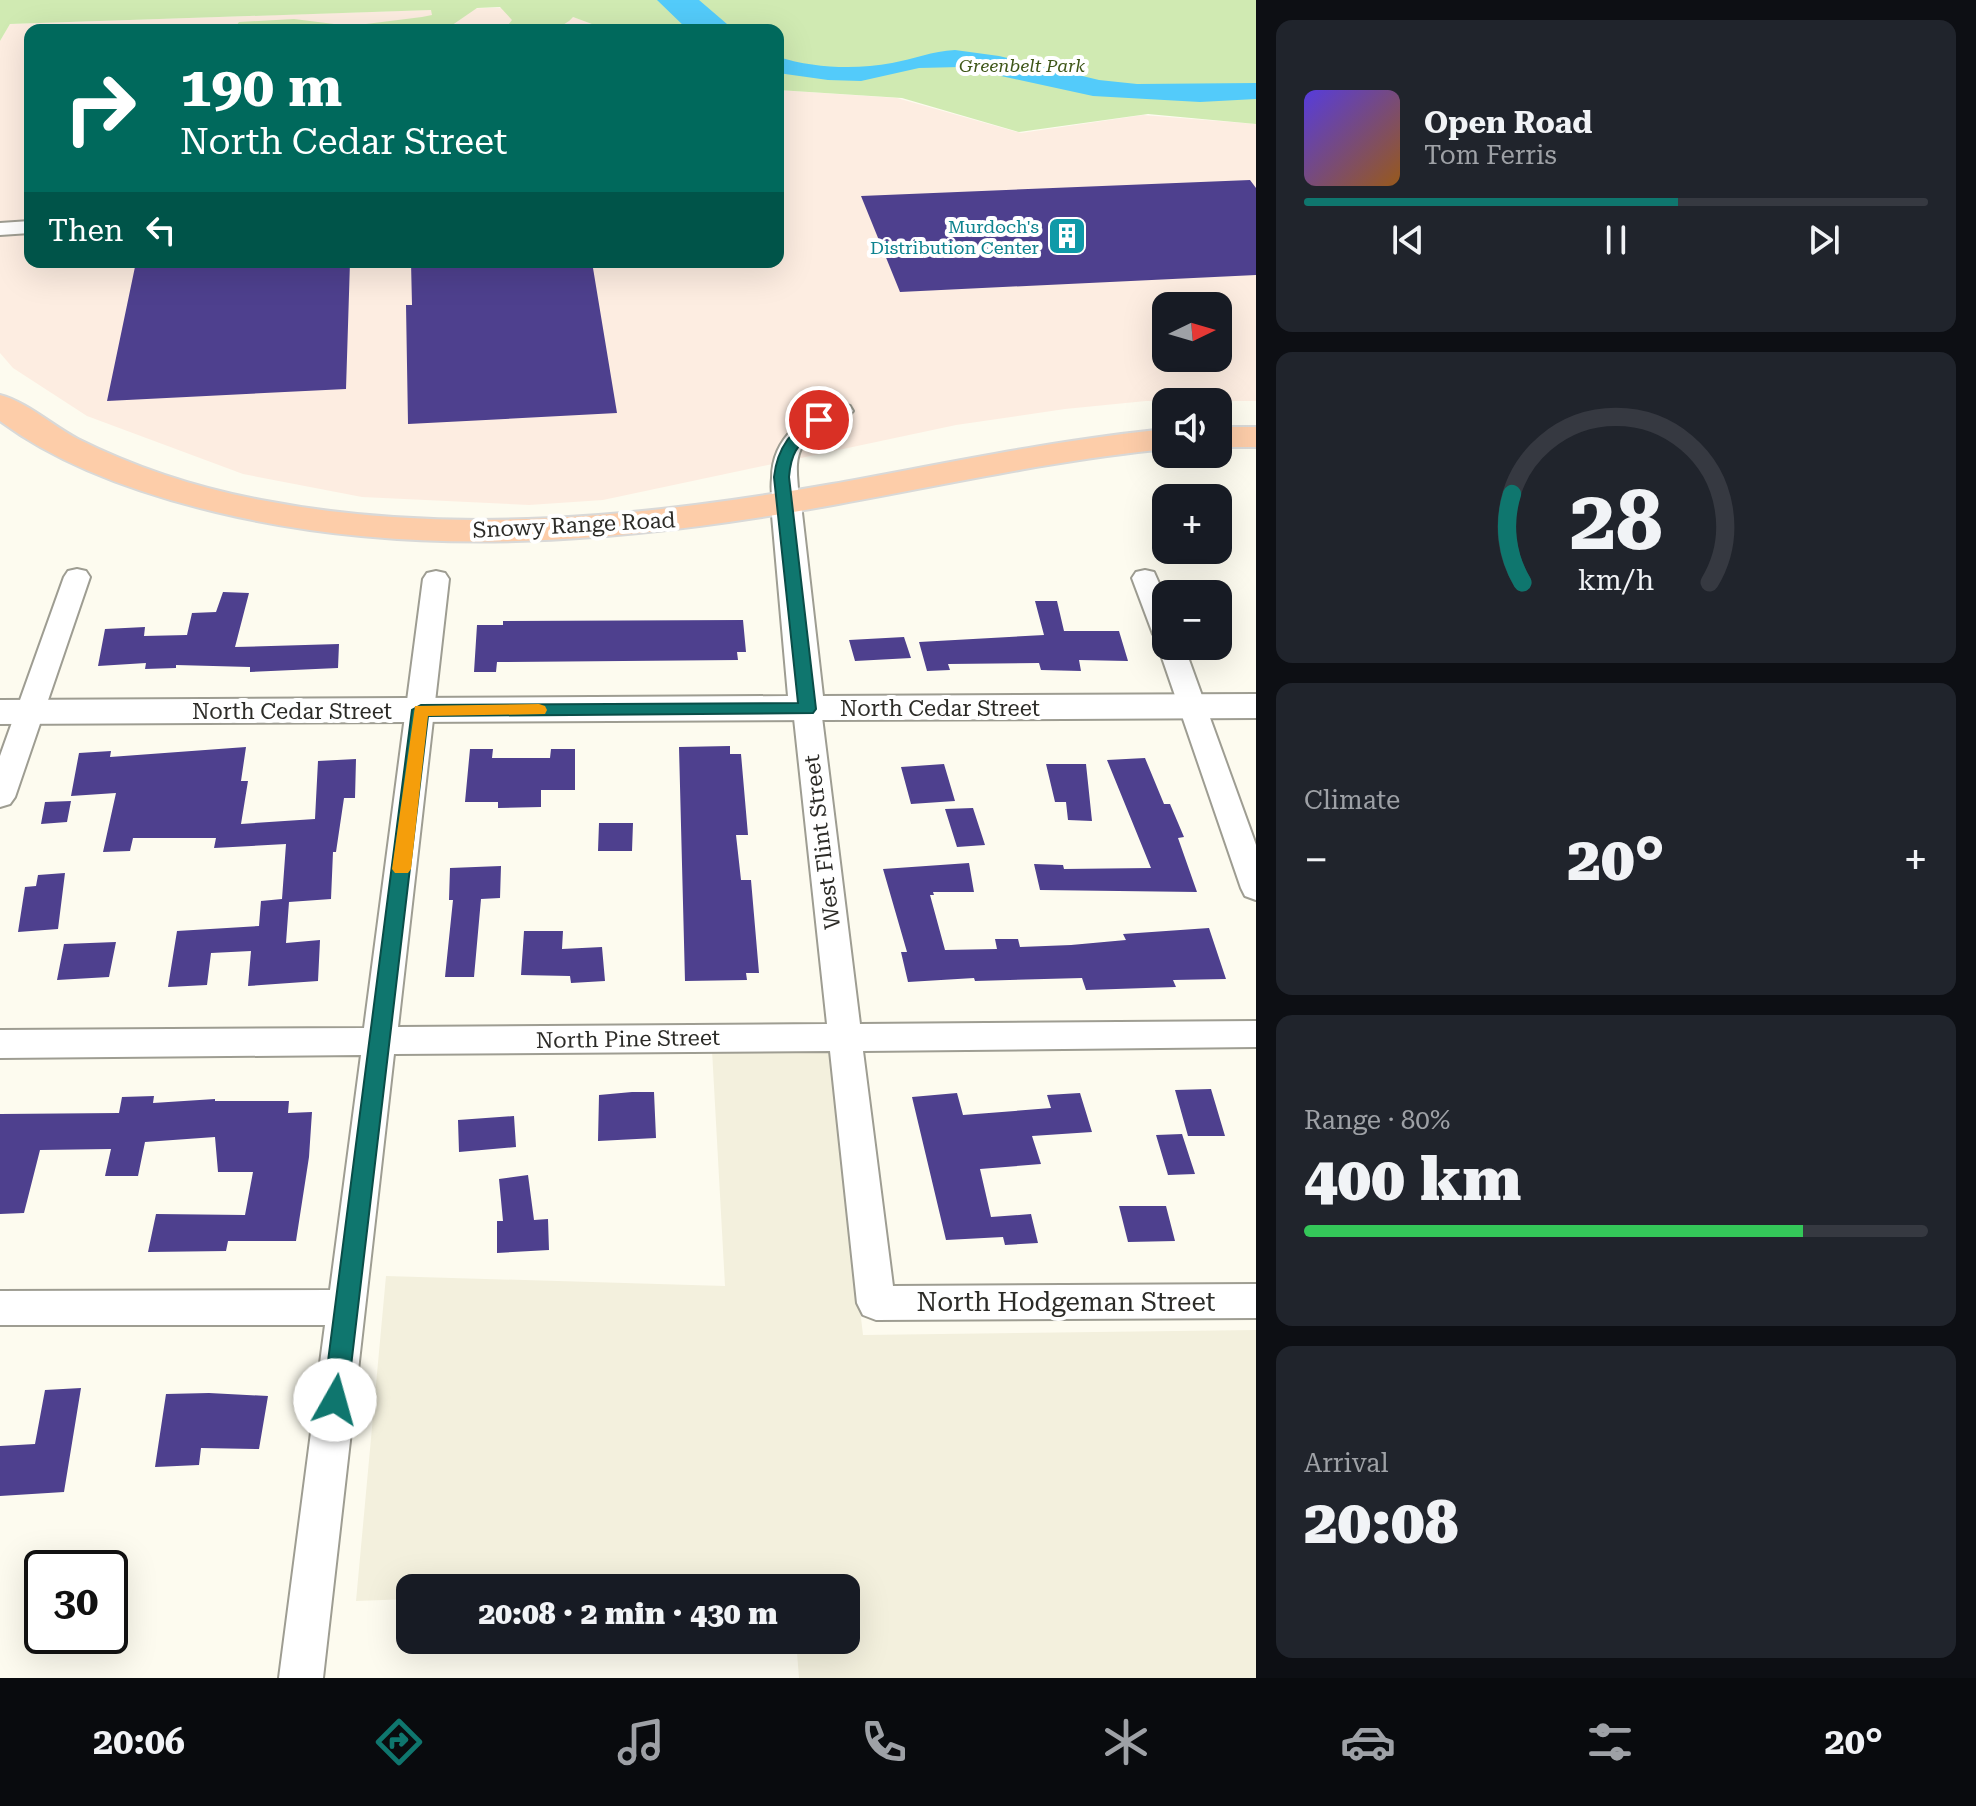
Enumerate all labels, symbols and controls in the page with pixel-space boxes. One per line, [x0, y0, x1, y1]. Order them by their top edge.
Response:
text: 190 m [180, 54, 342, 120]
park label: Greenbelt Park [959, 55, 1085, 76]
icon: right [48, 56, 152, 160]
text: Open Road [1424, 105, 1592, 140]
text: North Cedar Street [180, 121, 507, 163]
text: Tom Ferris [1424, 140, 1557, 170]
icon: left [139, 208, 183, 252]
text: Then [48, 213, 123, 248]
building icon: Murdoch's Distribution Center [1046, 215, 1088, 257]
place label: Murdoch's Distribution Center [870, 216, 1039, 258]
icon: previous [1386, 218, 1430, 262]
icon: pause [1594, 218, 1638, 262]
icon: next [1802, 218, 1846, 262]
north arrow [1152, 292, 1232, 372]
map controls [1152, 292, 1232, 660]
pin [785, 386, 853, 454]
button: sound [1152, 388, 1232, 468]
icon: arrive [797, 398, 841, 442]
text: 28 [1569, 472, 1663, 569]
button: + [1152, 484, 1232, 564]
street label: Snowy Range Road [472, 507, 676, 543]
text: km/h [1578, 564, 1654, 598]
button: − [1152, 580, 1232, 660]
street label: North Cedar Street [840, 696, 1040, 721]
street label: North Cedar Street [192, 699, 392, 724]
street label: West Flint Street [799, 753, 845, 931]
text: Climate [1304, 785, 1400, 815]
text: 20° [1567, 824, 1665, 895]
text: − [1304, 834, 1329, 886]
text: + [1903, 834, 1928, 886]
street label: North Pine Street [536, 1025, 720, 1053]
text: Range · 80% [1304, 1105, 1450, 1135]
text: 400 km [1304, 1144, 1521, 1215]
street label: North Hodgeman Street [917, 1287, 1216, 1317]
position arrow [293, 1358, 377, 1442]
text: Arrival [1304, 1448, 1389, 1478]
text: 20:08 [1304, 1487, 1458, 1558]
speed limit sign: 30 [24, 1550, 128, 1654]
text: 20:08 · 2 min · 430 m [478, 1596, 778, 1631]
icon: directions [371, 1714, 427, 1770]
icon: music [613, 1714, 669, 1770]
icon: phone [856, 1714, 912, 1770]
icon: climate [1098, 1714, 1154, 1770]
icon: car [1340, 1714, 1396, 1770]
icon: filters [1582, 1714, 1638, 1770]
text: 20:06 [93, 1721, 185, 1763]
text: 20° [1825, 1721, 1883, 1763]

